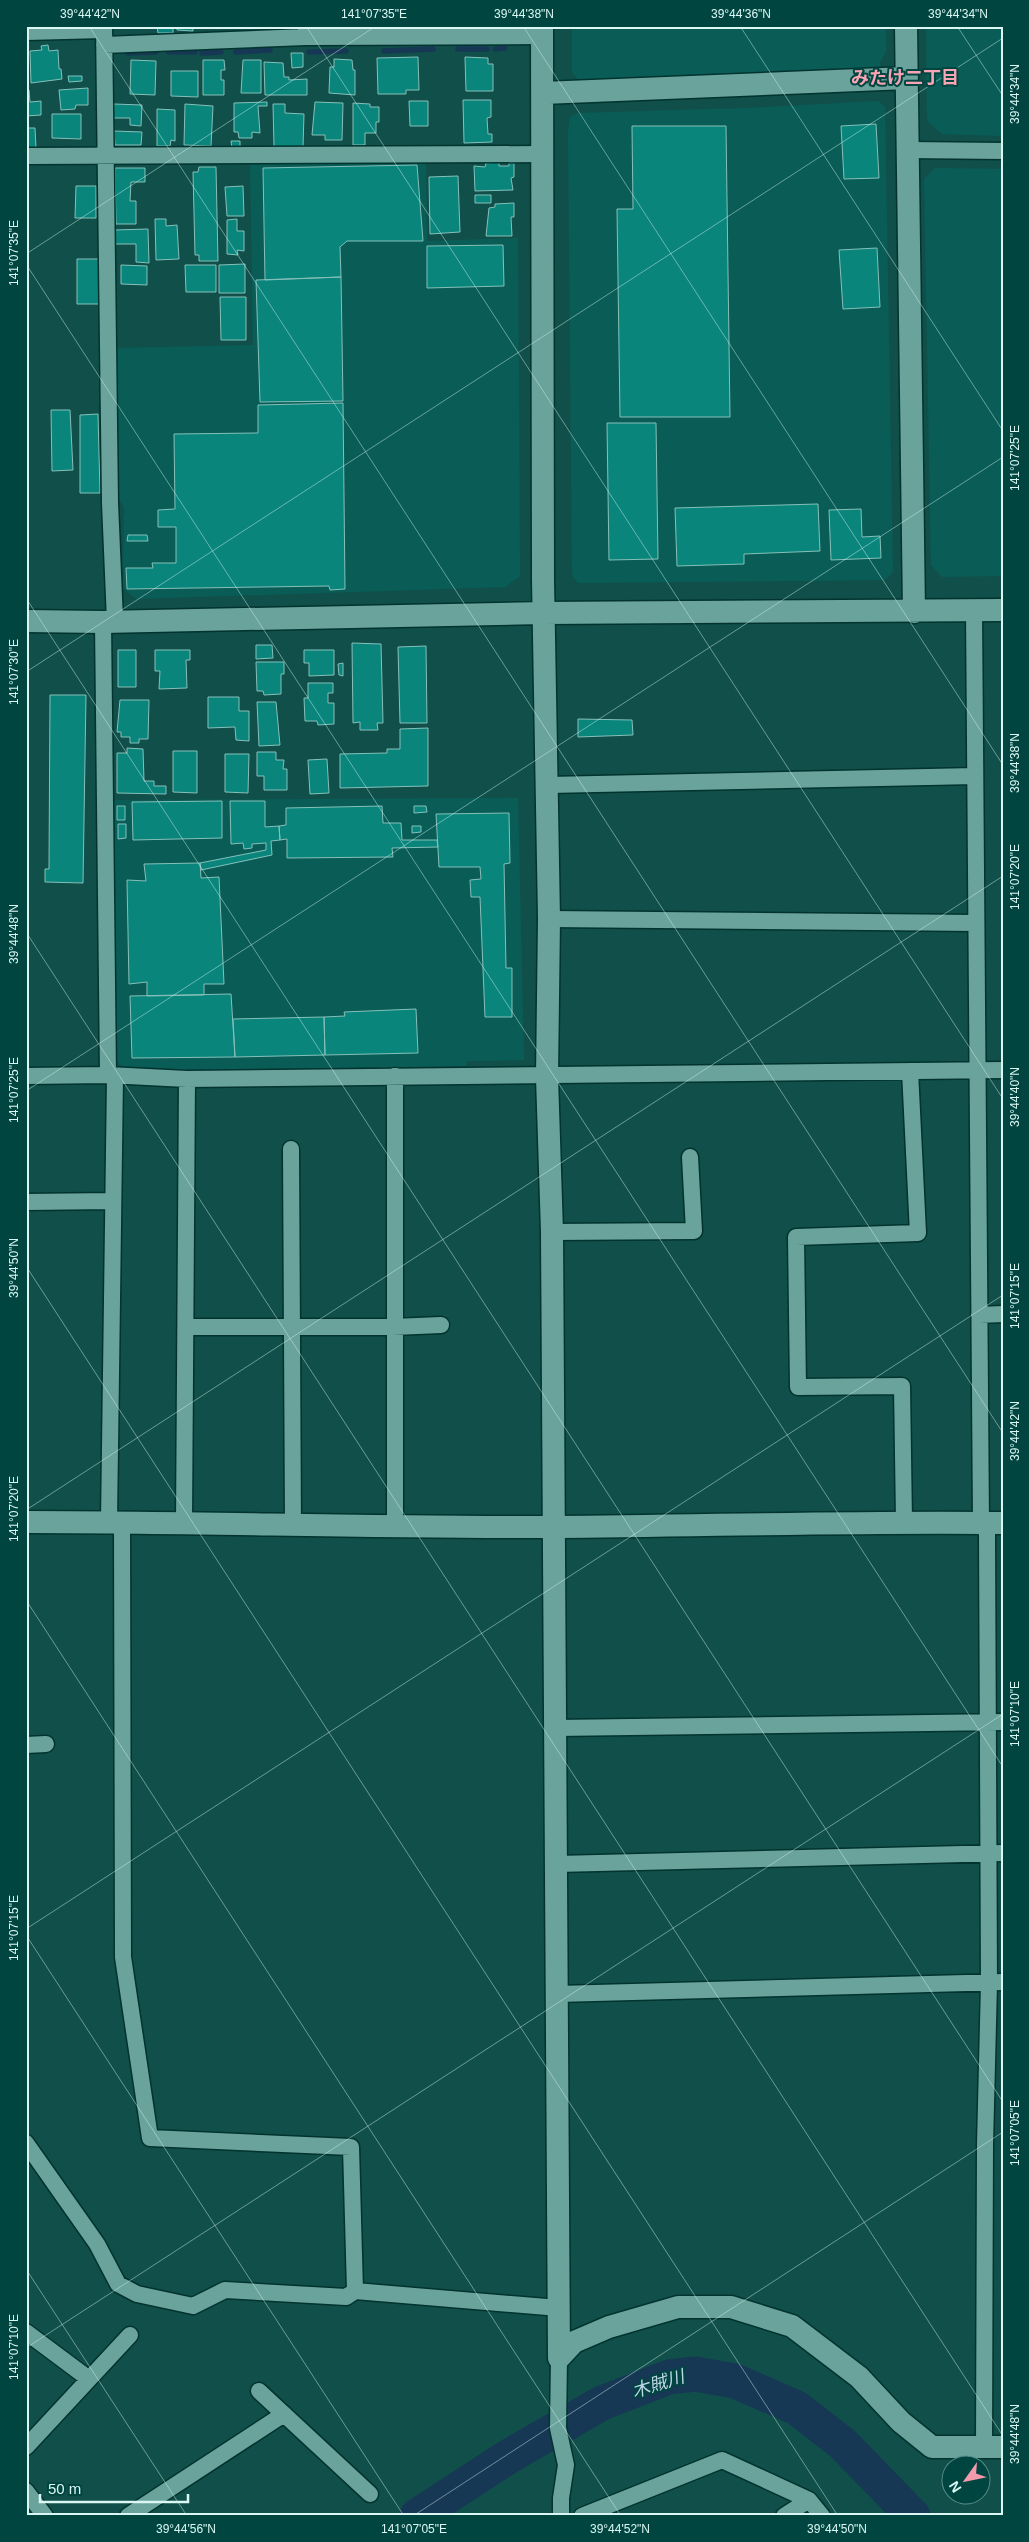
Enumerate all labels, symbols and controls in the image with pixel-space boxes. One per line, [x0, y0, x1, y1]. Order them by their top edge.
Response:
text: 39°44'42"N [60, 7, 120, 21]
text: 141°07'35"E [341, 7, 407, 21]
text: 39°44'38"N [494, 7, 554, 21]
text: 39°44'36"N [711, 7, 771, 21]
text: 39°44'34"N [928, 7, 988, 21]
text: 39°44'34"N [1008, 64, 1022, 124]
district label: みたけ二丁目 [851, 68, 959, 88]
text: 141°07'35"E [7, 220, 21, 286]
text: 141°07'25"E [1008, 425, 1022, 491]
text: 141°07'30"E [7, 639, 21, 705]
text: 39°44'38"N [1008, 733, 1022, 793]
text: 141°07'20"E [1008, 844, 1022, 910]
text: 39°44'48"N [7, 904, 21, 964]
text: 141°07'25"E [7, 1057, 21, 1123]
text: 39°44'40"N [1008, 1067, 1022, 1127]
text: 39°44'50"N [7, 1238, 21, 1298]
text: 141°07'15"E [1008, 1263, 1022, 1329]
text: 39°44'42"N [1008, 1401, 1022, 1461]
text: 141°07'20"E [7, 1476, 21, 1542]
text: 141°07'10"E [1008, 1681, 1022, 1747]
text: 141°07'15"E [7, 1895, 21, 1961]
text: 141°07'05"E [1008, 2100, 1022, 2166]
text: 141°07'10"E [7, 2314, 21, 2380]
water label: 木賊川 [629, 2366, 689, 2401]
text: 39°44'48"N [1008, 2404, 1022, 2464]
north arrow [942, 2454, 992, 2504]
scale bar [40, 2472, 188, 2504]
text: N [946, 2478, 965, 2496]
text: 50 m [48, 2480, 81, 2497]
text: 39°44'56"N [156, 2522, 216, 2536]
text: 141°07'05"E [381, 2522, 447, 2536]
text: 39°44'52"N [590, 2522, 650, 2536]
text: 39°44'50"N [807, 2522, 867, 2536]

